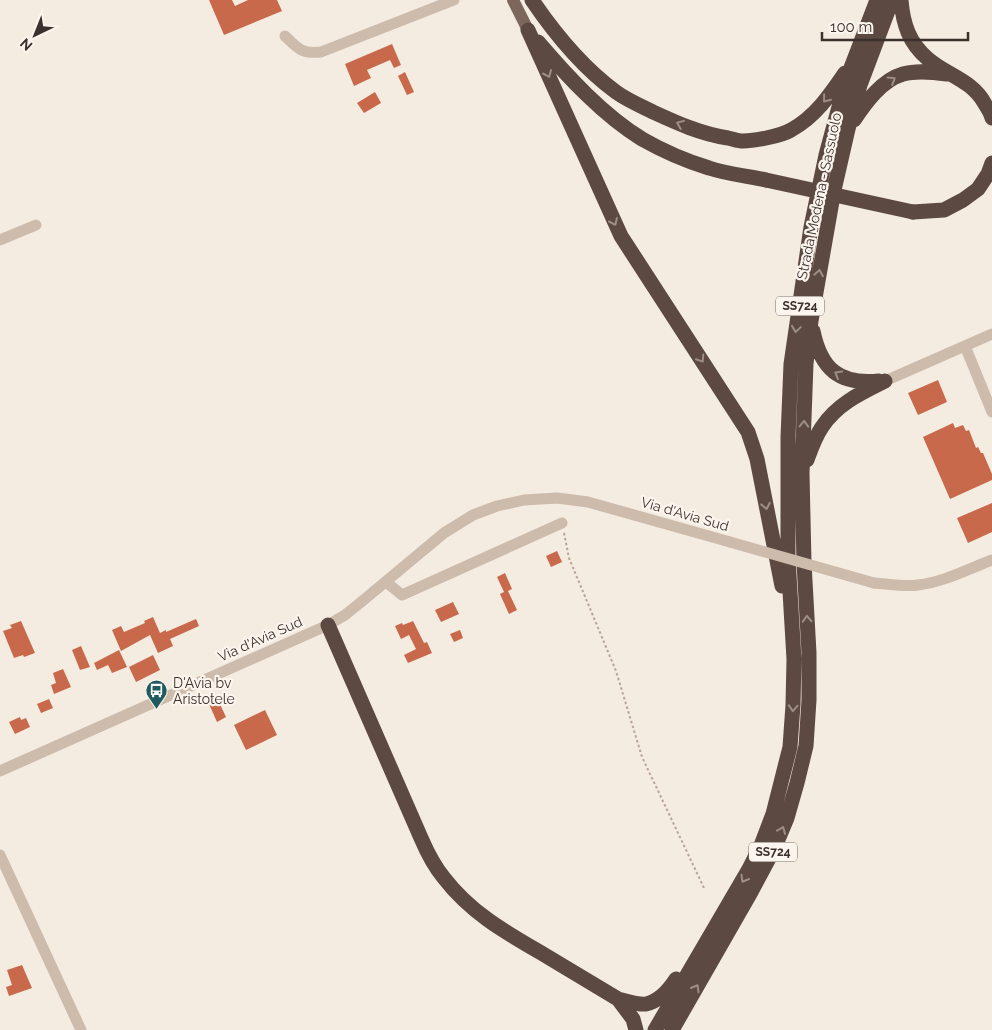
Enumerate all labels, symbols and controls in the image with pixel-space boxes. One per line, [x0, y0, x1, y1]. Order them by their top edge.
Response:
north arrow [10, 10, 60, 60]
scale bar [822, 10, 968, 42]
text: 100 m [830, 18, 872, 36]
text: N [17, 35, 35, 54]
one-way arrow [541, 69, 552, 78]
one-way arrow [886, 77, 895, 87]
one-way arrow [824, 93, 832, 102]
street label: Strada Modena - Sassuolo [793, 111, 845, 281]
one-way arrow [676, 120, 685, 130]
one-way arrow [608, 217, 619, 226]
one-way arrow [813, 269, 823, 278]
road number: SS724 [776, 296, 824, 316]
one-way arrow [791, 325, 802, 333]
one-way arrow [695, 354, 704, 363]
one-way arrow [835, 370, 844, 380]
one-way arrow [798, 420, 809, 428]
street label: Via d'Avia Sud [639, 494, 731, 534]
one-way arrow [760, 501, 771, 510]
street label: Via d'Avia Sud [215, 613, 305, 665]
one-way arrow [801, 614, 812, 622]
place label: D'Avia bv Aristotele [173, 675, 235, 707]
bus stop icon: D'Avia bv Aristotele [145, 679, 169, 710]
one-way arrow [787, 704, 798, 712]
one-way arrow [776, 826, 787, 835]
road number: SS724 [749, 842, 797, 862]
one-way arrow [740, 873, 750, 882]
one-way arrow [690, 984, 700, 993]

